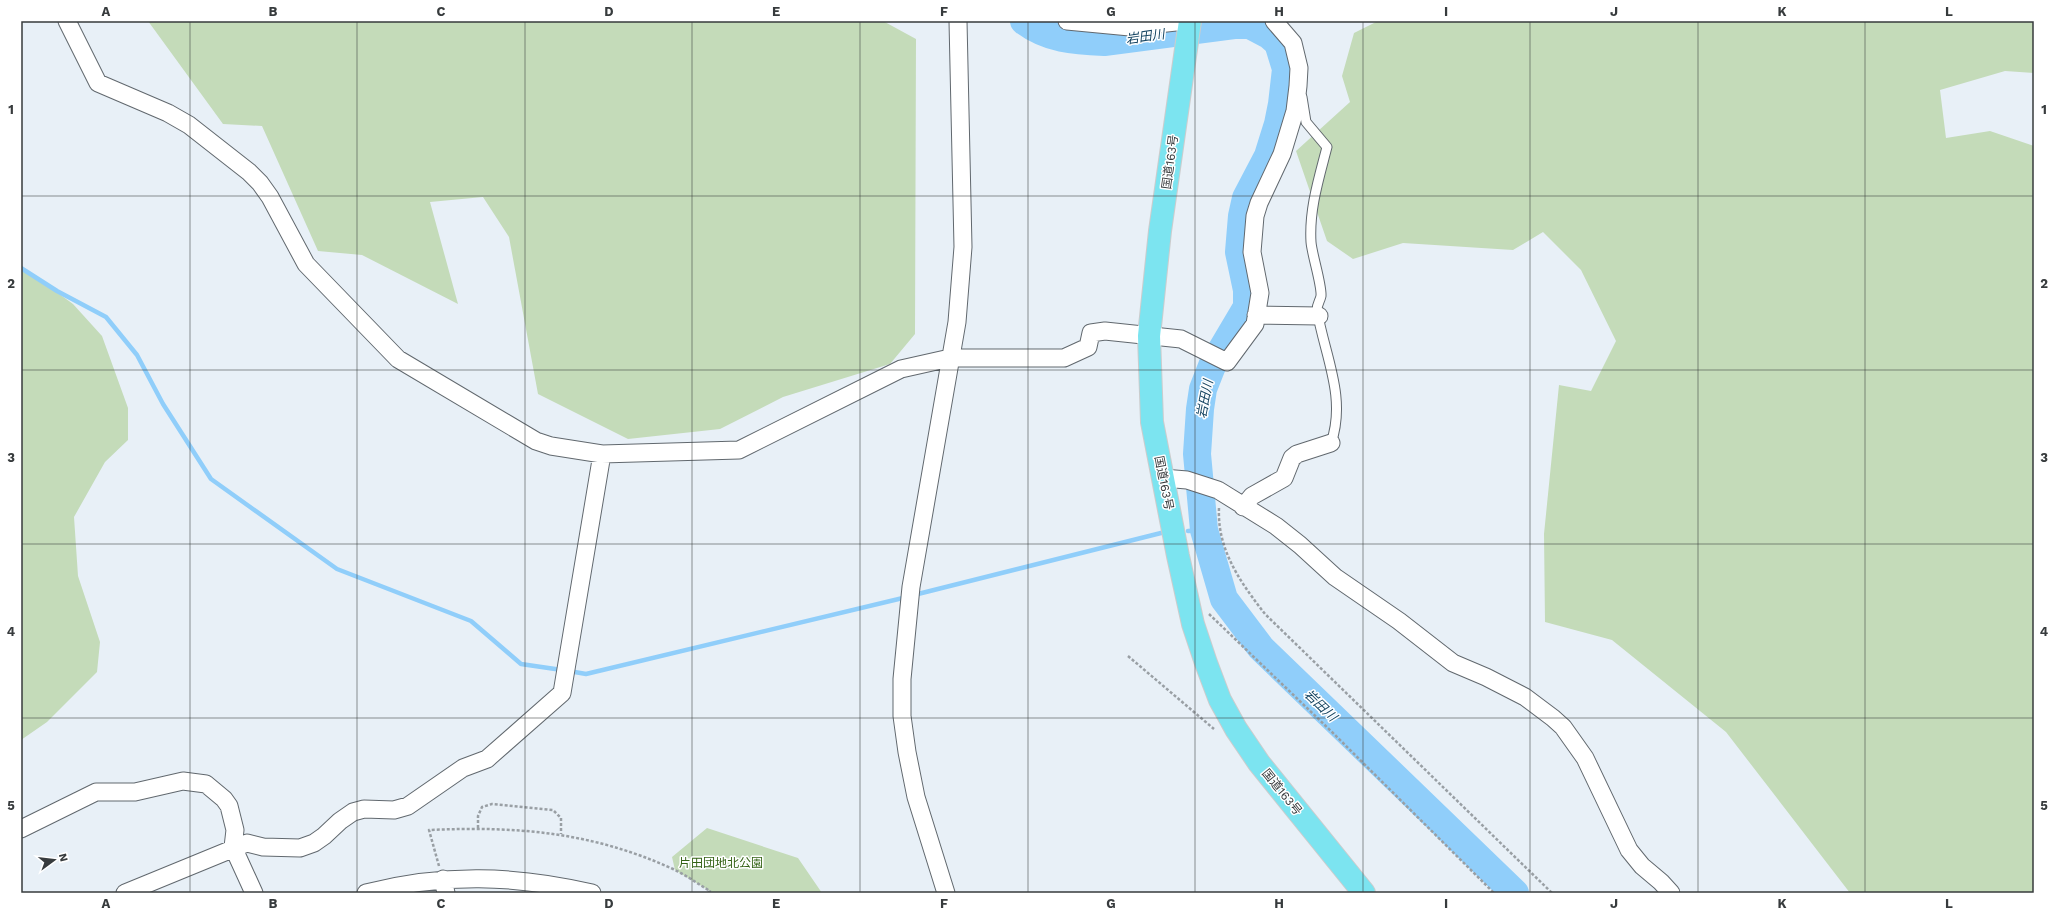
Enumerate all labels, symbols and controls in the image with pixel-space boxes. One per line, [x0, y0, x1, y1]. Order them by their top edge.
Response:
text: A [102, 4, 111, 19]
text: B [269, 4, 278, 19]
text: C [437, 4, 446, 19]
text: D [604, 4, 614, 19]
text: E [772, 4, 780, 19]
text: F [940, 4, 948, 19]
text: G [1106, 4, 1116, 19]
text: H [1274, 4, 1284, 19]
text: I [1444, 4, 1448, 19]
text: J [1610, 4, 1618, 19]
text: K [1777, 4, 1787, 19]
text: L [1945, 4, 1953, 19]
water label: 岩田川 [1125, 26, 1167, 47]
text: 1 [8, 102, 14, 117]
text: 1 [2041, 102, 2047, 117]
street label: 国道163号 [1159, 134, 1181, 190]
text: 2 [7, 276, 15, 291]
text: 2 [2040, 276, 2048, 291]
water label: 岩田川 [1193, 377, 1216, 420]
text: 3 [7, 450, 15, 465]
text: 3 [2040, 450, 2048, 465]
street label: 国道163号 [1152, 455, 1176, 511]
text: 4 [7, 624, 16, 639]
text: 4 [2040, 624, 2049, 639]
water label: 岩田川 [1301, 686, 1341, 726]
street label: 国道163号 [1259, 766, 1305, 818]
text: 5 [7, 798, 15, 813]
text: 5 [2040, 798, 2048, 813]
north arrow [34, 840, 74, 880]
text: N [56, 852, 71, 863]
park label: 片田団地北公園 [679, 856, 763, 870]
text: A [102, 896, 111, 911]
text: B [269, 896, 278, 911]
text: C [437, 896, 446, 911]
text: D [604, 896, 614, 911]
text: E [772, 896, 780, 911]
text: F [940, 896, 948, 911]
text: G [1106, 896, 1116, 911]
text: H [1274, 896, 1284, 911]
text: I [1444, 896, 1448, 911]
text: J [1610, 896, 1618, 911]
text: K [1777, 896, 1787, 911]
text: L [1945, 896, 1953, 911]

